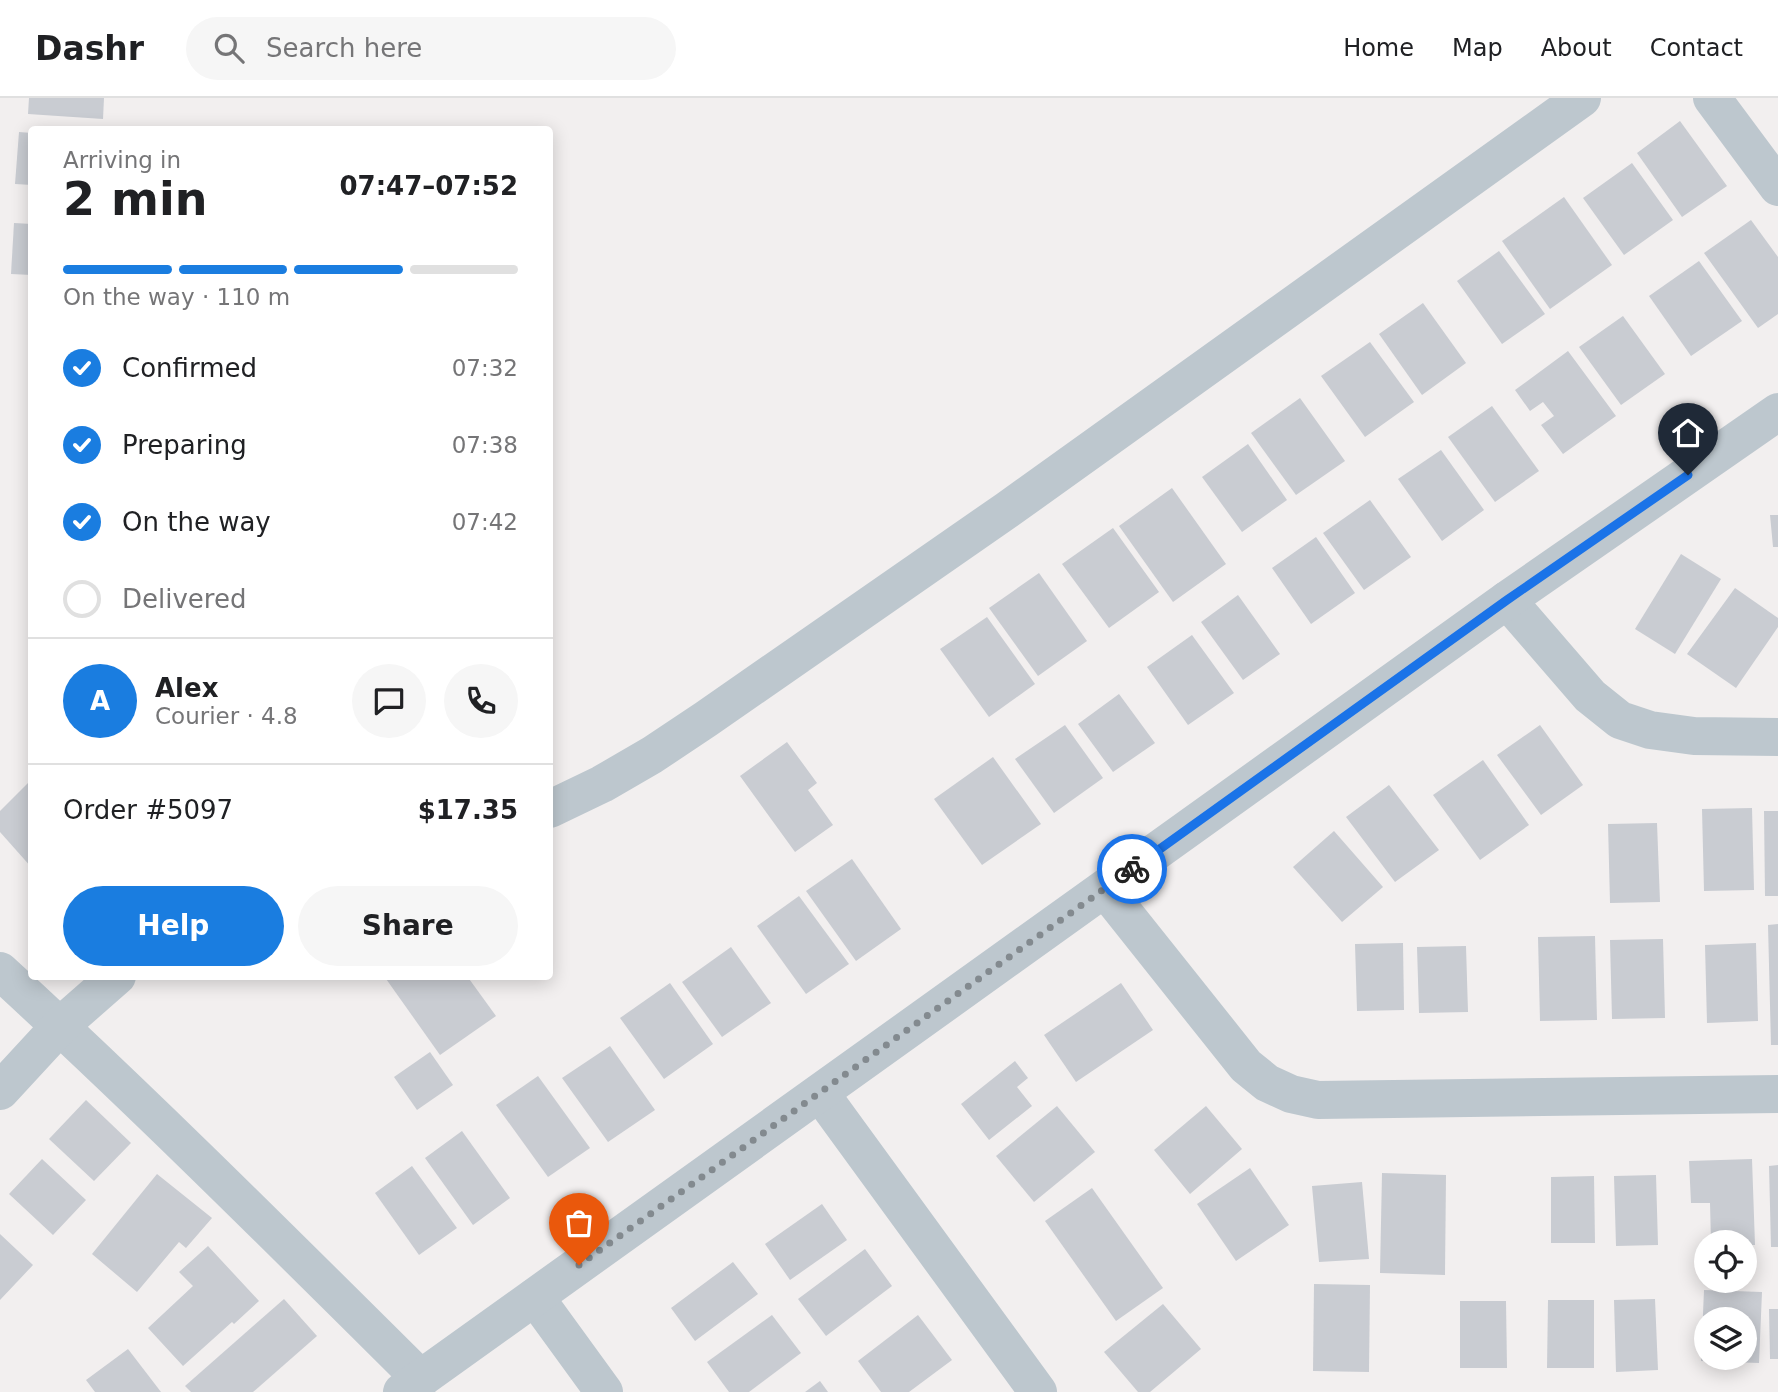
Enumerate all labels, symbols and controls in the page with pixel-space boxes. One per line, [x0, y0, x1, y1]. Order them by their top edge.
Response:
search box [186, 17, 676, 80]
text: Dashr [35, 29, 144, 68]
icon: search [210, 29, 248, 67]
text: Search here [266, 33, 422, 63]
text: Home [1343, 34, 1414, 62]
text: Map [1452, 34, 1503, 62]
text: About [1541, 34, 1612, 62]
text: Contact [1650, 34, 1743, 62]
text: Arriving in [63, 147, 181, 173]
text: 07:47–07:52 [339, 171, 518, 201]
text: 2 min [63, 172, 207, 226]
text: On the way · 110 m [63, 284, 290, 310]
icon: check [63, 349, 101, 387]
text: Confirmed [122, 353, 257, 383]
text: 07:32 [452, 355, 518, 381]
pin [1658, 403, 1718, 475]
icon: home [1669, 414, 1707, 452]
icon: check [63, 426, 101, 464]
text: Preparing [122, 430, 247, 460]
text: 07:38 [452, 432, 518, 458]
icon: check [63, 503, 101, 541]
text: On the way [122, 507, 271, 537]
text: 07:42 [452, 509, 518, 535]
text: Delivered [122, 584, 246, 614]
button: chat [352, 664, 426, 738]
button: phone [444, 664, 518, 738]
text: Alex [155, 673, 218, 703]
text: A [90, 686, 110, 716]
text: Courier · 4.8 [155, 703, 298, 729]
text: Order #5097 [63, 795, 233, 825]
text: $17.35 [418, 795, 518, 825]
courier [1097, 834, 1167, 904]
icon: bike [1113, 850, 1151, 888]
button: Help [63, 886, 284, 966]
button: Share [298, 886, 518, 966]
pin [549, 1193, 609, 1265]
icon: bag [560, 1204, 598, 1242]
map controls [1694, 1230, 1757, 1370]
button: locate [1694, 1230, 1757, 1293]
button: layers [1694, 1307, 1757, 1370]

